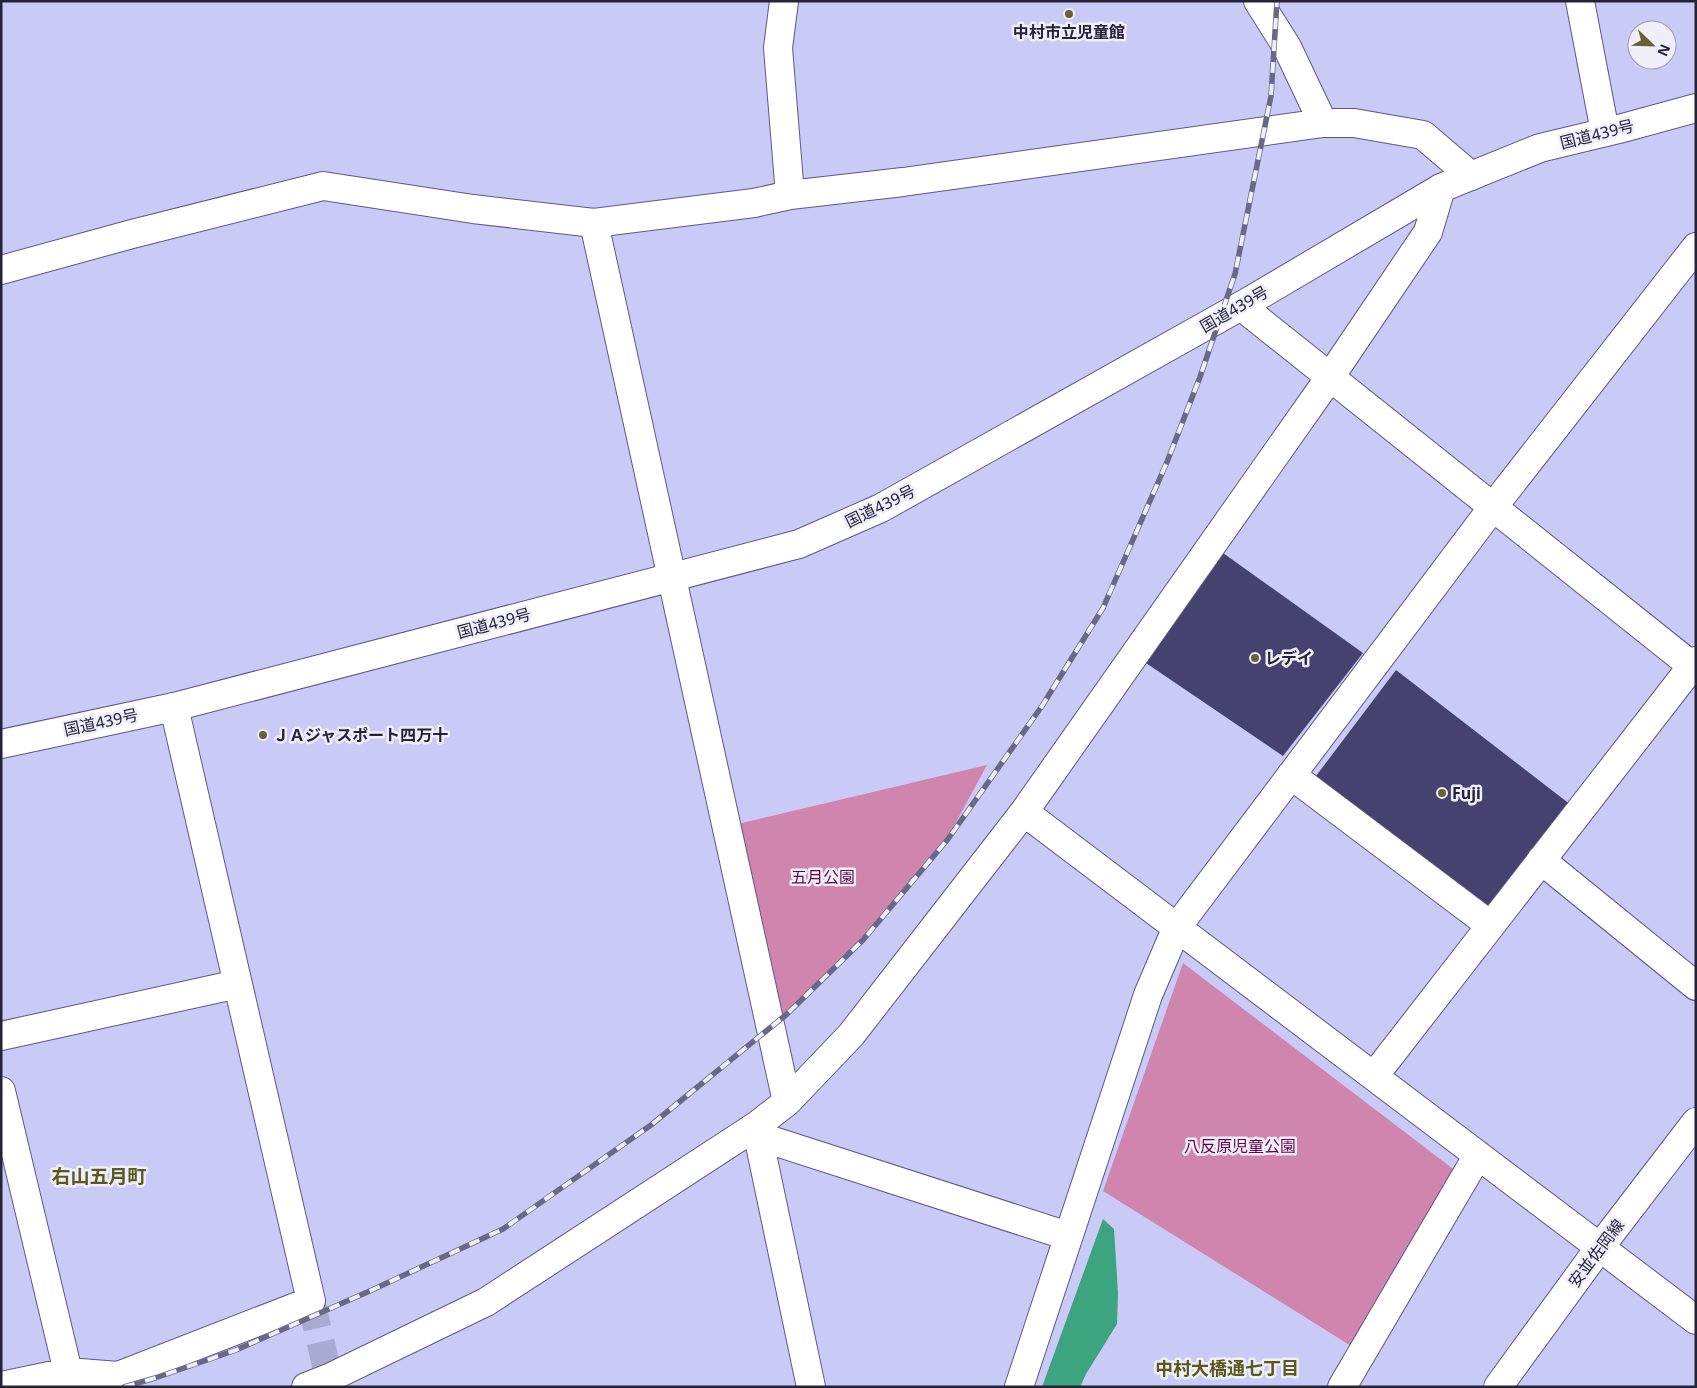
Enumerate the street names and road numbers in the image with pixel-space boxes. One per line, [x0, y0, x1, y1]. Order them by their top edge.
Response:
street label: 国道439号 [1558, 114, 1636, 154]
street label: 国道439号 [1196, 281, 1272, 337]
street label: 国道439号 [841, 480, 919, 532]
street label: 国道439号 [455, 603, 533, 643]
street label: 国道439号 [62, 703, 140, 741]
street label: 安並佐岡線 [1563, 1214, 1629, 1292]

